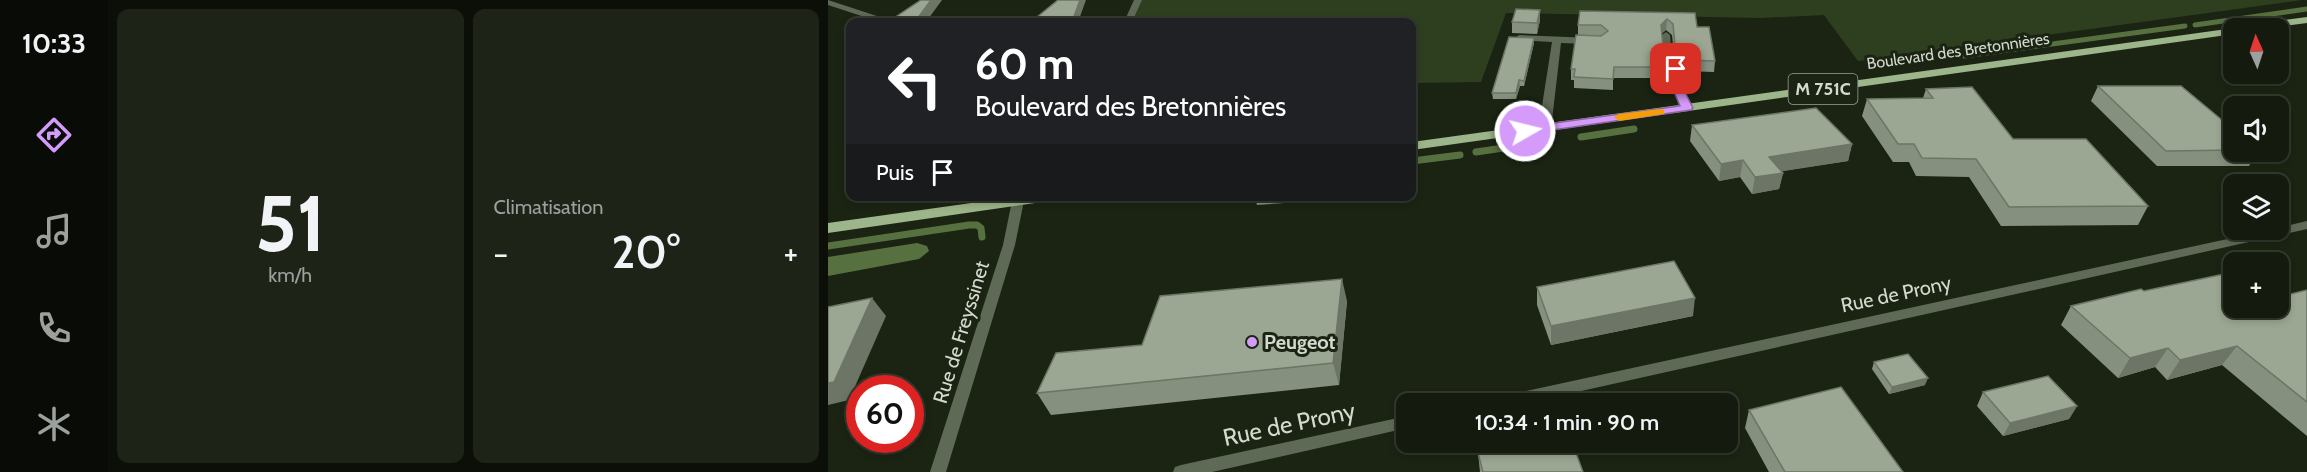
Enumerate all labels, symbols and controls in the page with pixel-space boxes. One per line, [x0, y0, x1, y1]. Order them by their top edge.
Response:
north arrow [2223, 18, 2289, 84]
map controls [2223, 18, 2289, 318]
text: 10:33 [22, 27, 86, 60]
street label: Boulevard des Bretonnières [1865, 29, 2051, 73]
text: 60 m [975, 38, 1074, 90]
icon: left [876, 42, 954, 120]
pin [1650, 43, 1701, 94]
icon: arrive [1659, 52, 1692, 85]
road number: M 751C [1788, 74, 1858, 104]
text: Boulevard des Bretonnières [975, 90, 1286, 123]
button: sound [2223, 96, 2289, 162]
position arrow [1493, 99, 1557, 163]
icon: directions [33, 114, 75, 156]
icon: arrive [926, 156, 959, 189]
text: Puis [876, 159, 914, 186]
button: layers [2223, 174, 2289, 240]
text: 51 [255, 176, 326, 271]
text: Climatisation [494, 195, 604, 219]
icon: music [33, 210, 75, 252]
text: 20° [612, 225, 680, 279]
text: − [494, 233, 508, 273]
text: + [783, 233, 798, 273]
button: + [2223, 252, 2289, 318]
street label: Rue de Freyssinet [928, 258, 994, 406]
text: km/h [268, 263, 312, 287]
street label: Rue de Prony [1839, 271, 1953, 317]
icon: phone [33, 307, 75, 349]
place label: Peugeot [1264, 330, 1336, 354]
marker: Peugeot [1245, 335, 1259, 349]
speed limit sign: 60 [846, 375, 924, 453]
street label: Rue de Prony [1220, 396, 1358, 452]
icon: climate [33, 403, 75, 445]
text: 10:34 · 1 min · 90 m [1475, 409, 1659, 436]

